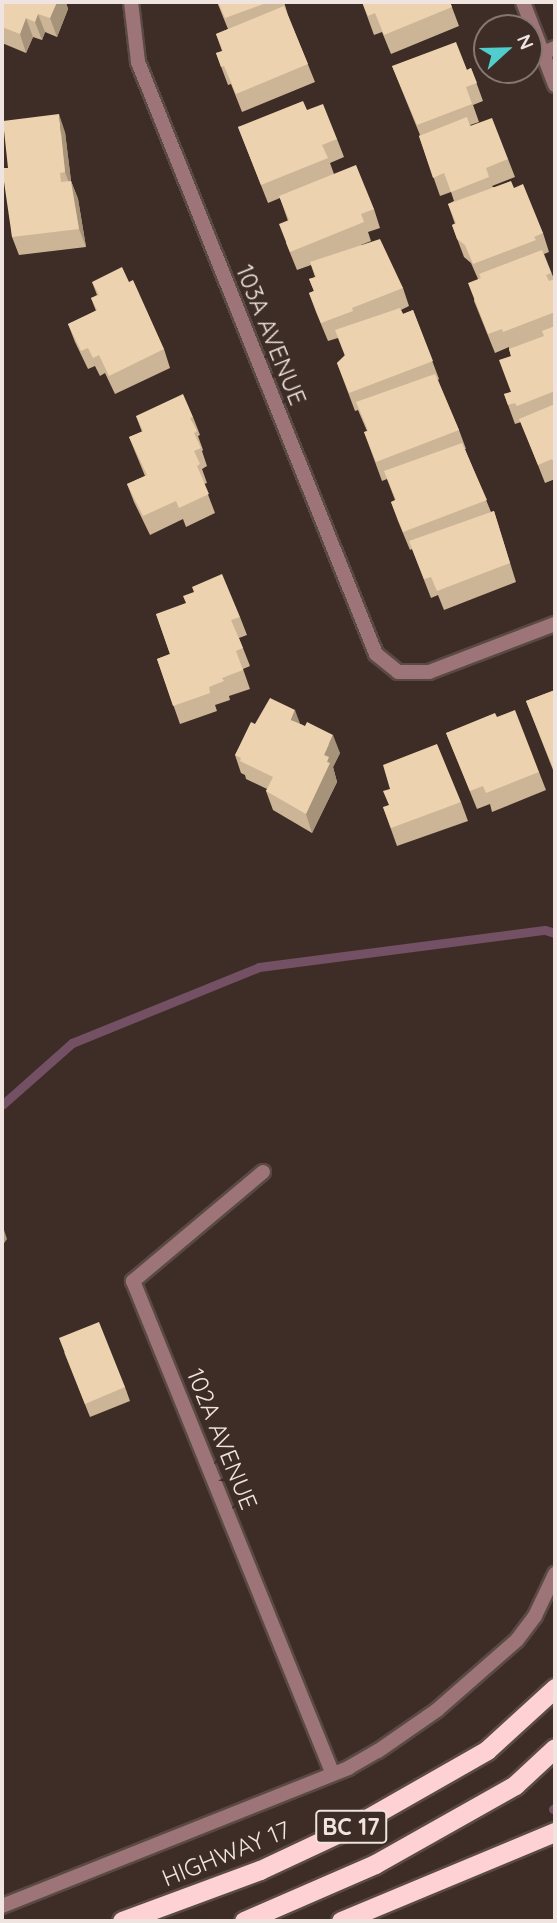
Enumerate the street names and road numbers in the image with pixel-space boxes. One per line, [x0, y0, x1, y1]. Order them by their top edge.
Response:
street label: 103A AVENUE [230, 261, 312, 409]
street label: 102A AVENUE [181, 1364, 263, 1514]
road number: BC 17 [314, 1808, 388, 1846]
street label: HIGHWAY 17 [158, 1815, 294, 1893]

